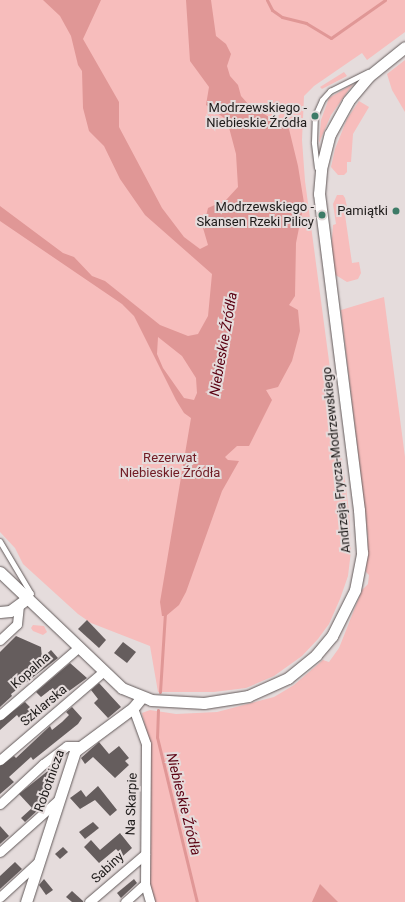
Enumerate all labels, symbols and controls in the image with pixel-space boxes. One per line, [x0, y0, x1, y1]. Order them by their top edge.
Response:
place label: Modrzewskiego - Niebieskie Źródła [206, 101, 307, 132]
marker: Modrzewskiego - Niebieskie Źródła [310, 111, 320, 121]
place label: Modrzewskiego - Skansen Rzeki Pilicy [197, 200, 314, 231]
place label: Pamiątki [337, 203, 388, 219]
marker: Pamiątki [391, 206, 401, 216]
marker: Modrzewskiego - Skansen Rzeki Pilicy [317, 210, 327, 220]
water label: Niebieskie Źródła [206, 291, 240, 397]
street label: Andrzeja Frycza-Modrzewskiego [319, 366, 355, 554]
park label: Rezerwat Niebieskie Źródła [120, 451, 220, 482]
street label: Kopalna [8, 650, 54, 692]
street label: Szklarska [18, 682, 70, 730]
street label: Robotnicza [32, 748, 68, 814]
water label: Niebieskie Źródła [163, 751, 205, 857]
street label: Na Skarpie [123, 772, 141, 836]
street label: Sabiny [89, 849, 127, 887]

